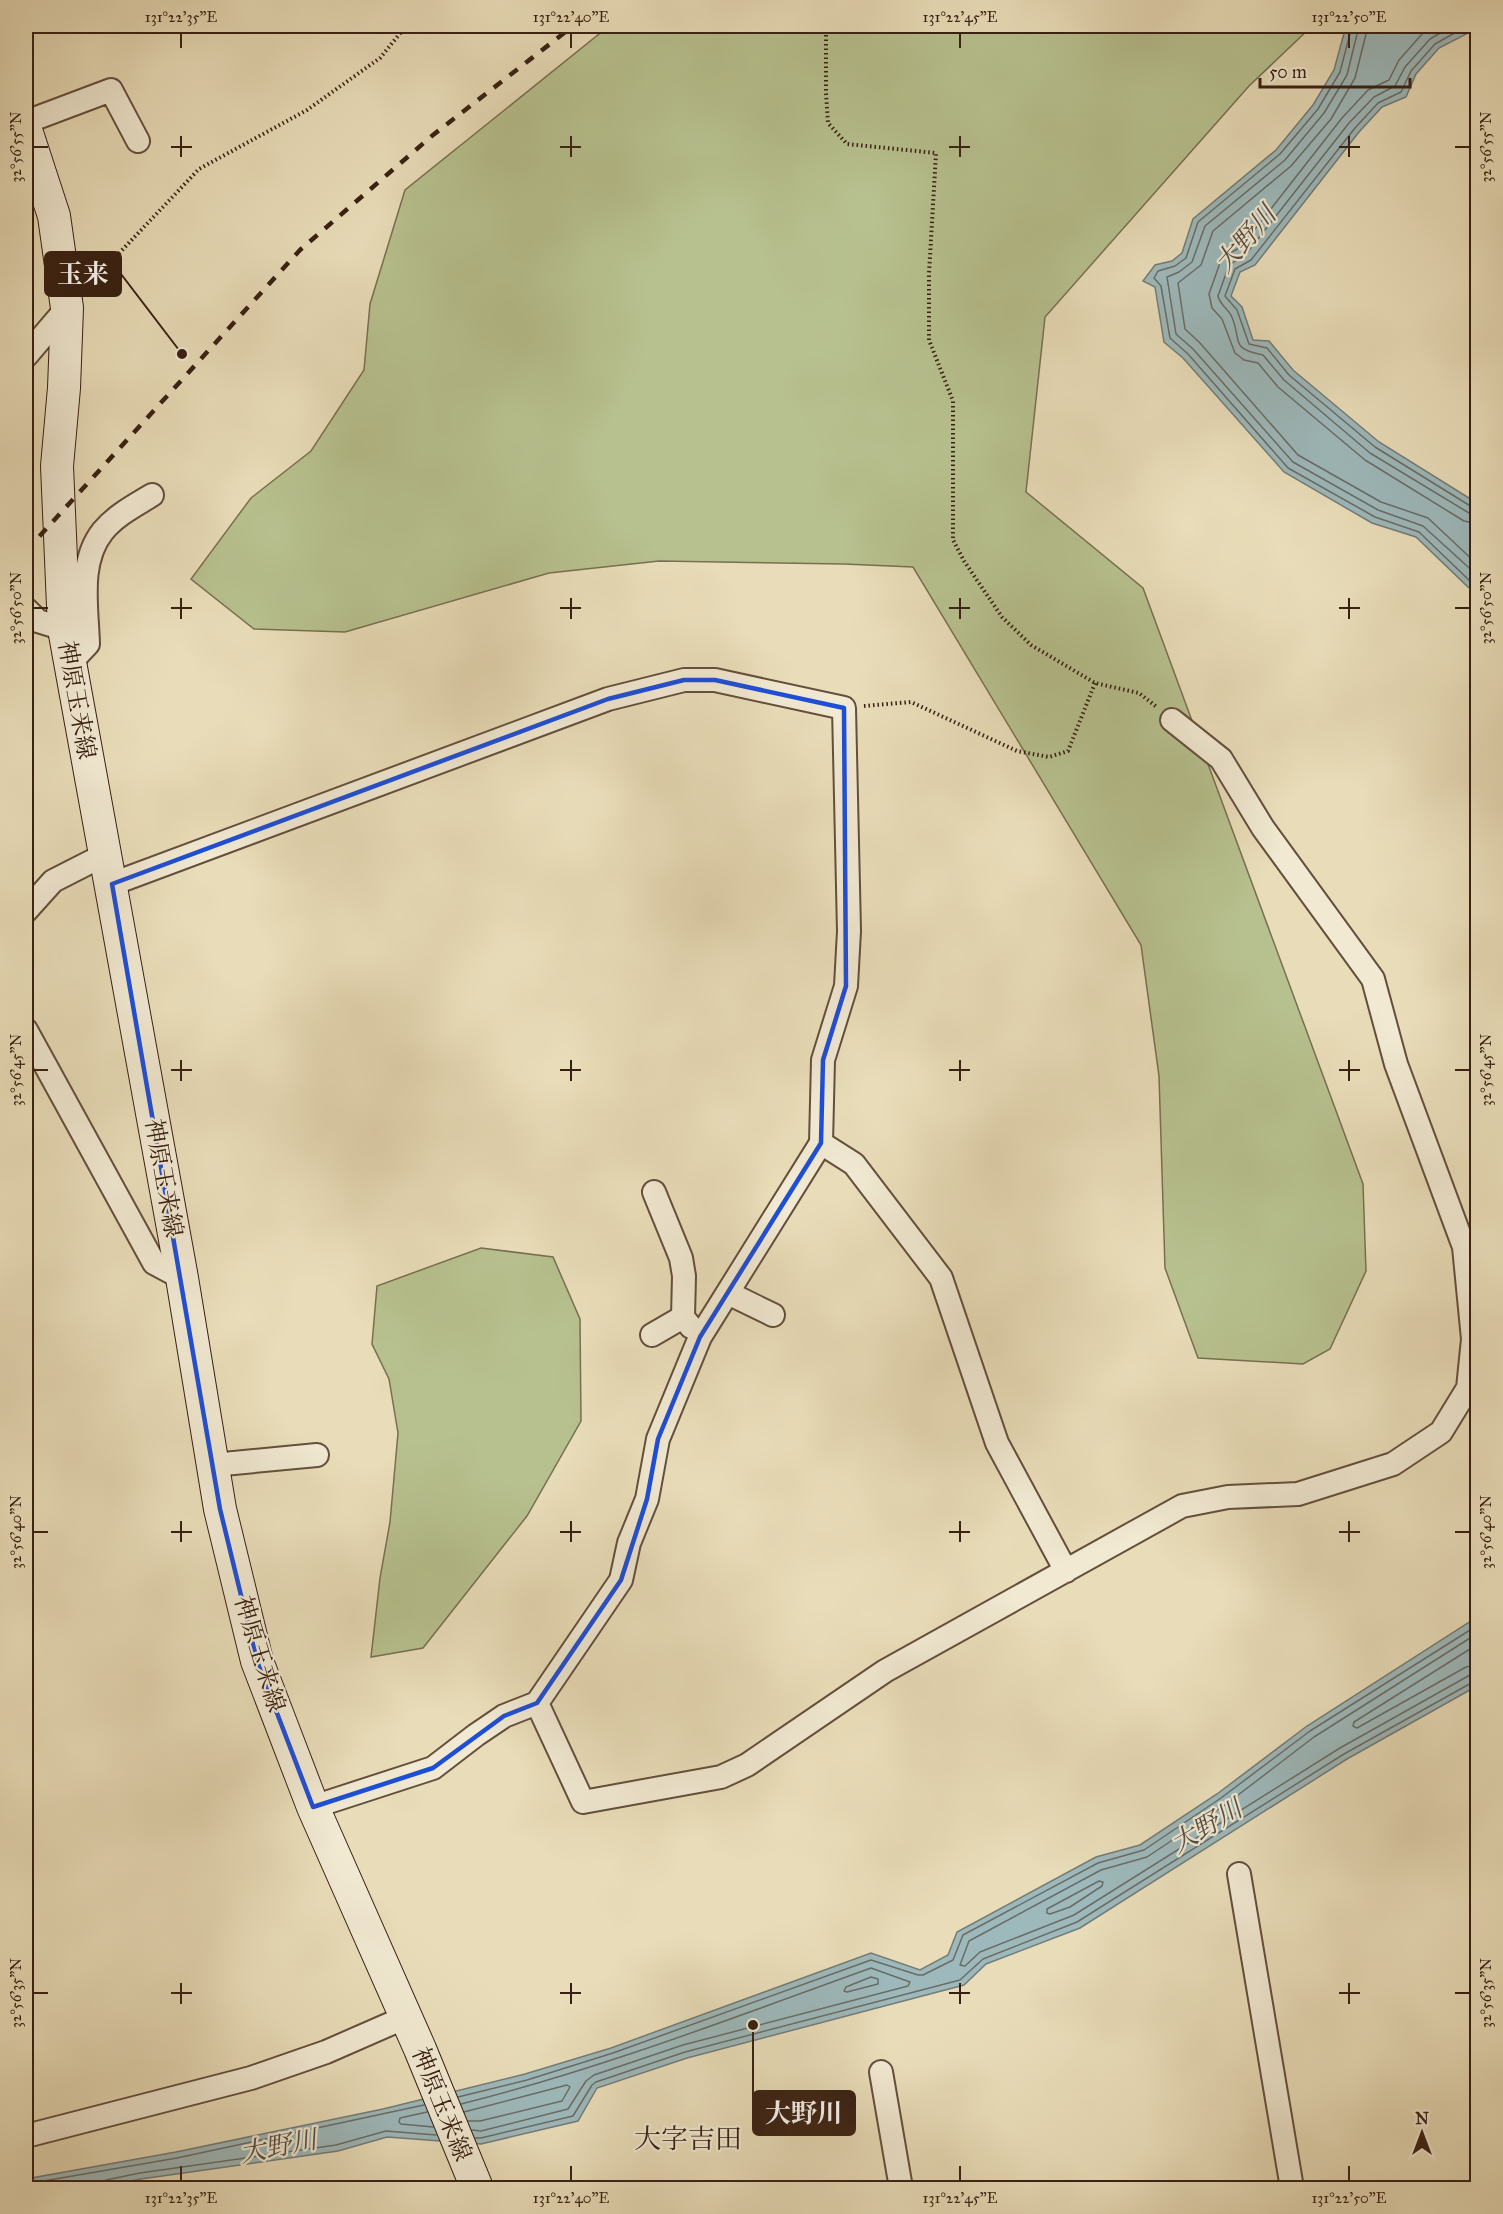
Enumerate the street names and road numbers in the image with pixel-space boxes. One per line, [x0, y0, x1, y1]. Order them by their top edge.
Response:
street label: 神原玉来線 [52, 638, 102, 762]
street label: 神原玉来線 [139, 1116, 189, 1240]
street label: 神原玉来線 [228, 1592, 292, 1716]
street label: 神原玉来線 [406, 2043, 478, 2165]

